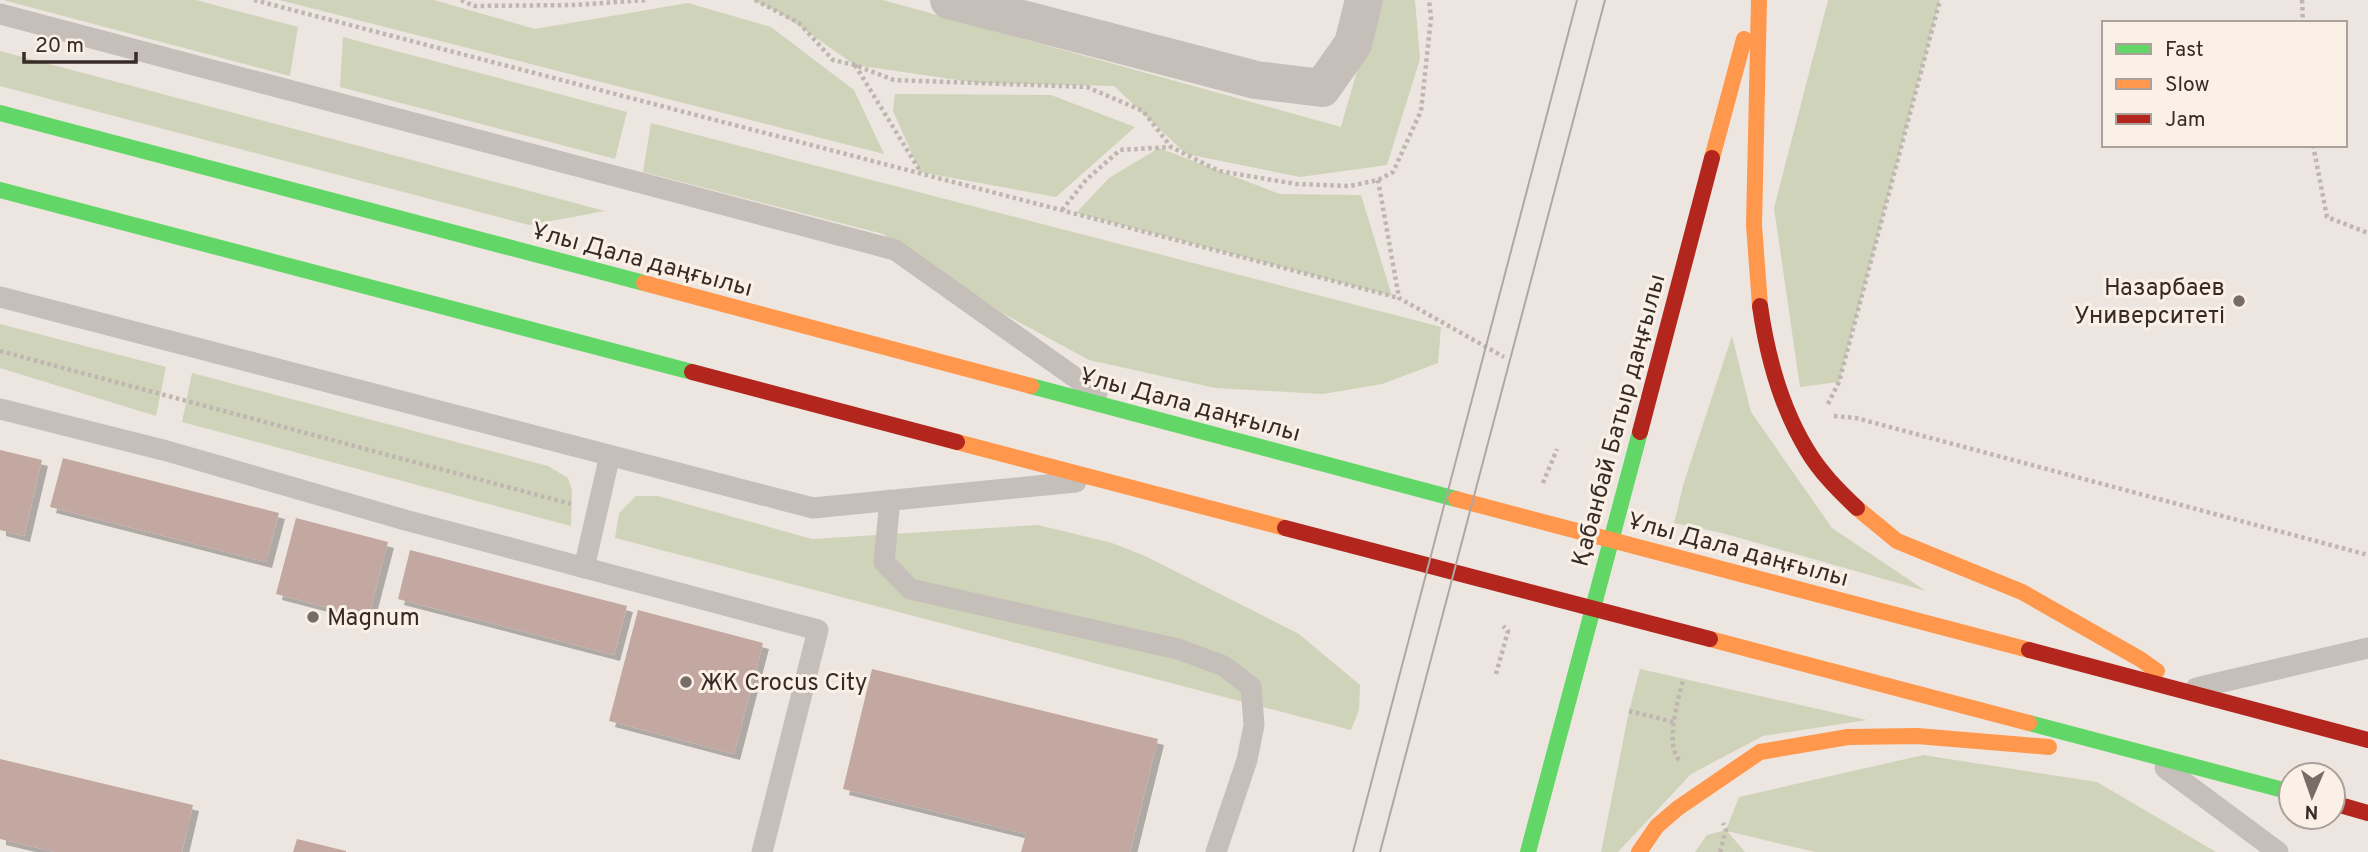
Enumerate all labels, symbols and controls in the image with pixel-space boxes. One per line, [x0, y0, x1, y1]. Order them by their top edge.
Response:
scale bar [24, 21, 136, 65]
legend [2102, 21, 2347, 147]
text: 20 m [35, 33, 84, 60]
text: Fast [2165, 37, 2204, 64]
text: Slow [2165, 72, 2210, 99]
text: Jam [2165, 107, 2206, 134]
street label: Ұлы Дала даңғылы [528, 217, 755, 305]
street label: Қабанбай Батыр даңғылы [1566, 271, 1673, 570]
place label: Назарбаев Университеті [2074, 274, 2225, 332]
marker: Назарбаев Университеті [2231, 293, 2247, 309]
street label: Ұлы Дала даңғылы [1076, 362, 1303, 450]
street label: Ұлы Дала даңғылы [1624, 507, 1851, 595]
place label: Magnum [327, 604, 420, 634]
marker: Magnum [305, 609, 321, 625]
place label: ЖК Crocus City [700, 669, 867, 699]
marker: ЖК Crocus City [678, 674, 694, 690]
north arrow [2277, 761, 2347, 831]
text: N [2304, 799, 2319, 823]

